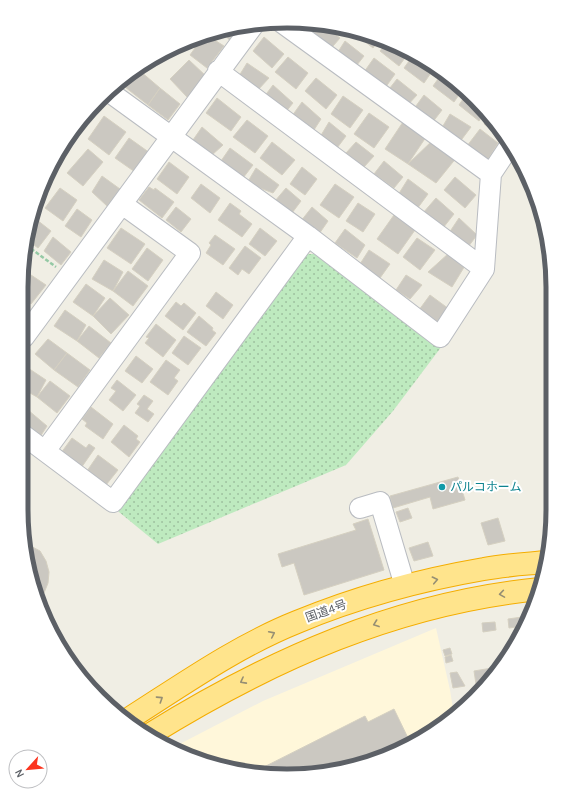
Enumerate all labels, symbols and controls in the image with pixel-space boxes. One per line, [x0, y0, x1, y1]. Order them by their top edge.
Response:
place label: パルコホーム [450, 480, 521, 494]
marker: パルコホーム [437, 482, 447, 492]
one-way arrow [432, 576, 438, 584]
one-way arrow [499, 589, 505, 598]
street label: 国道4号 [304, 597, 348, 625]
one-way arrow [372, 620, 379, 628]
one-way arrow [268, 631, 276, 639]
one-way arrow [240, 676, 247, 683]
one-way arrow [156, 696, 163, 704]
north arrow [8, 749, 48, 789]
text: N [12, 767, 27, 780]

